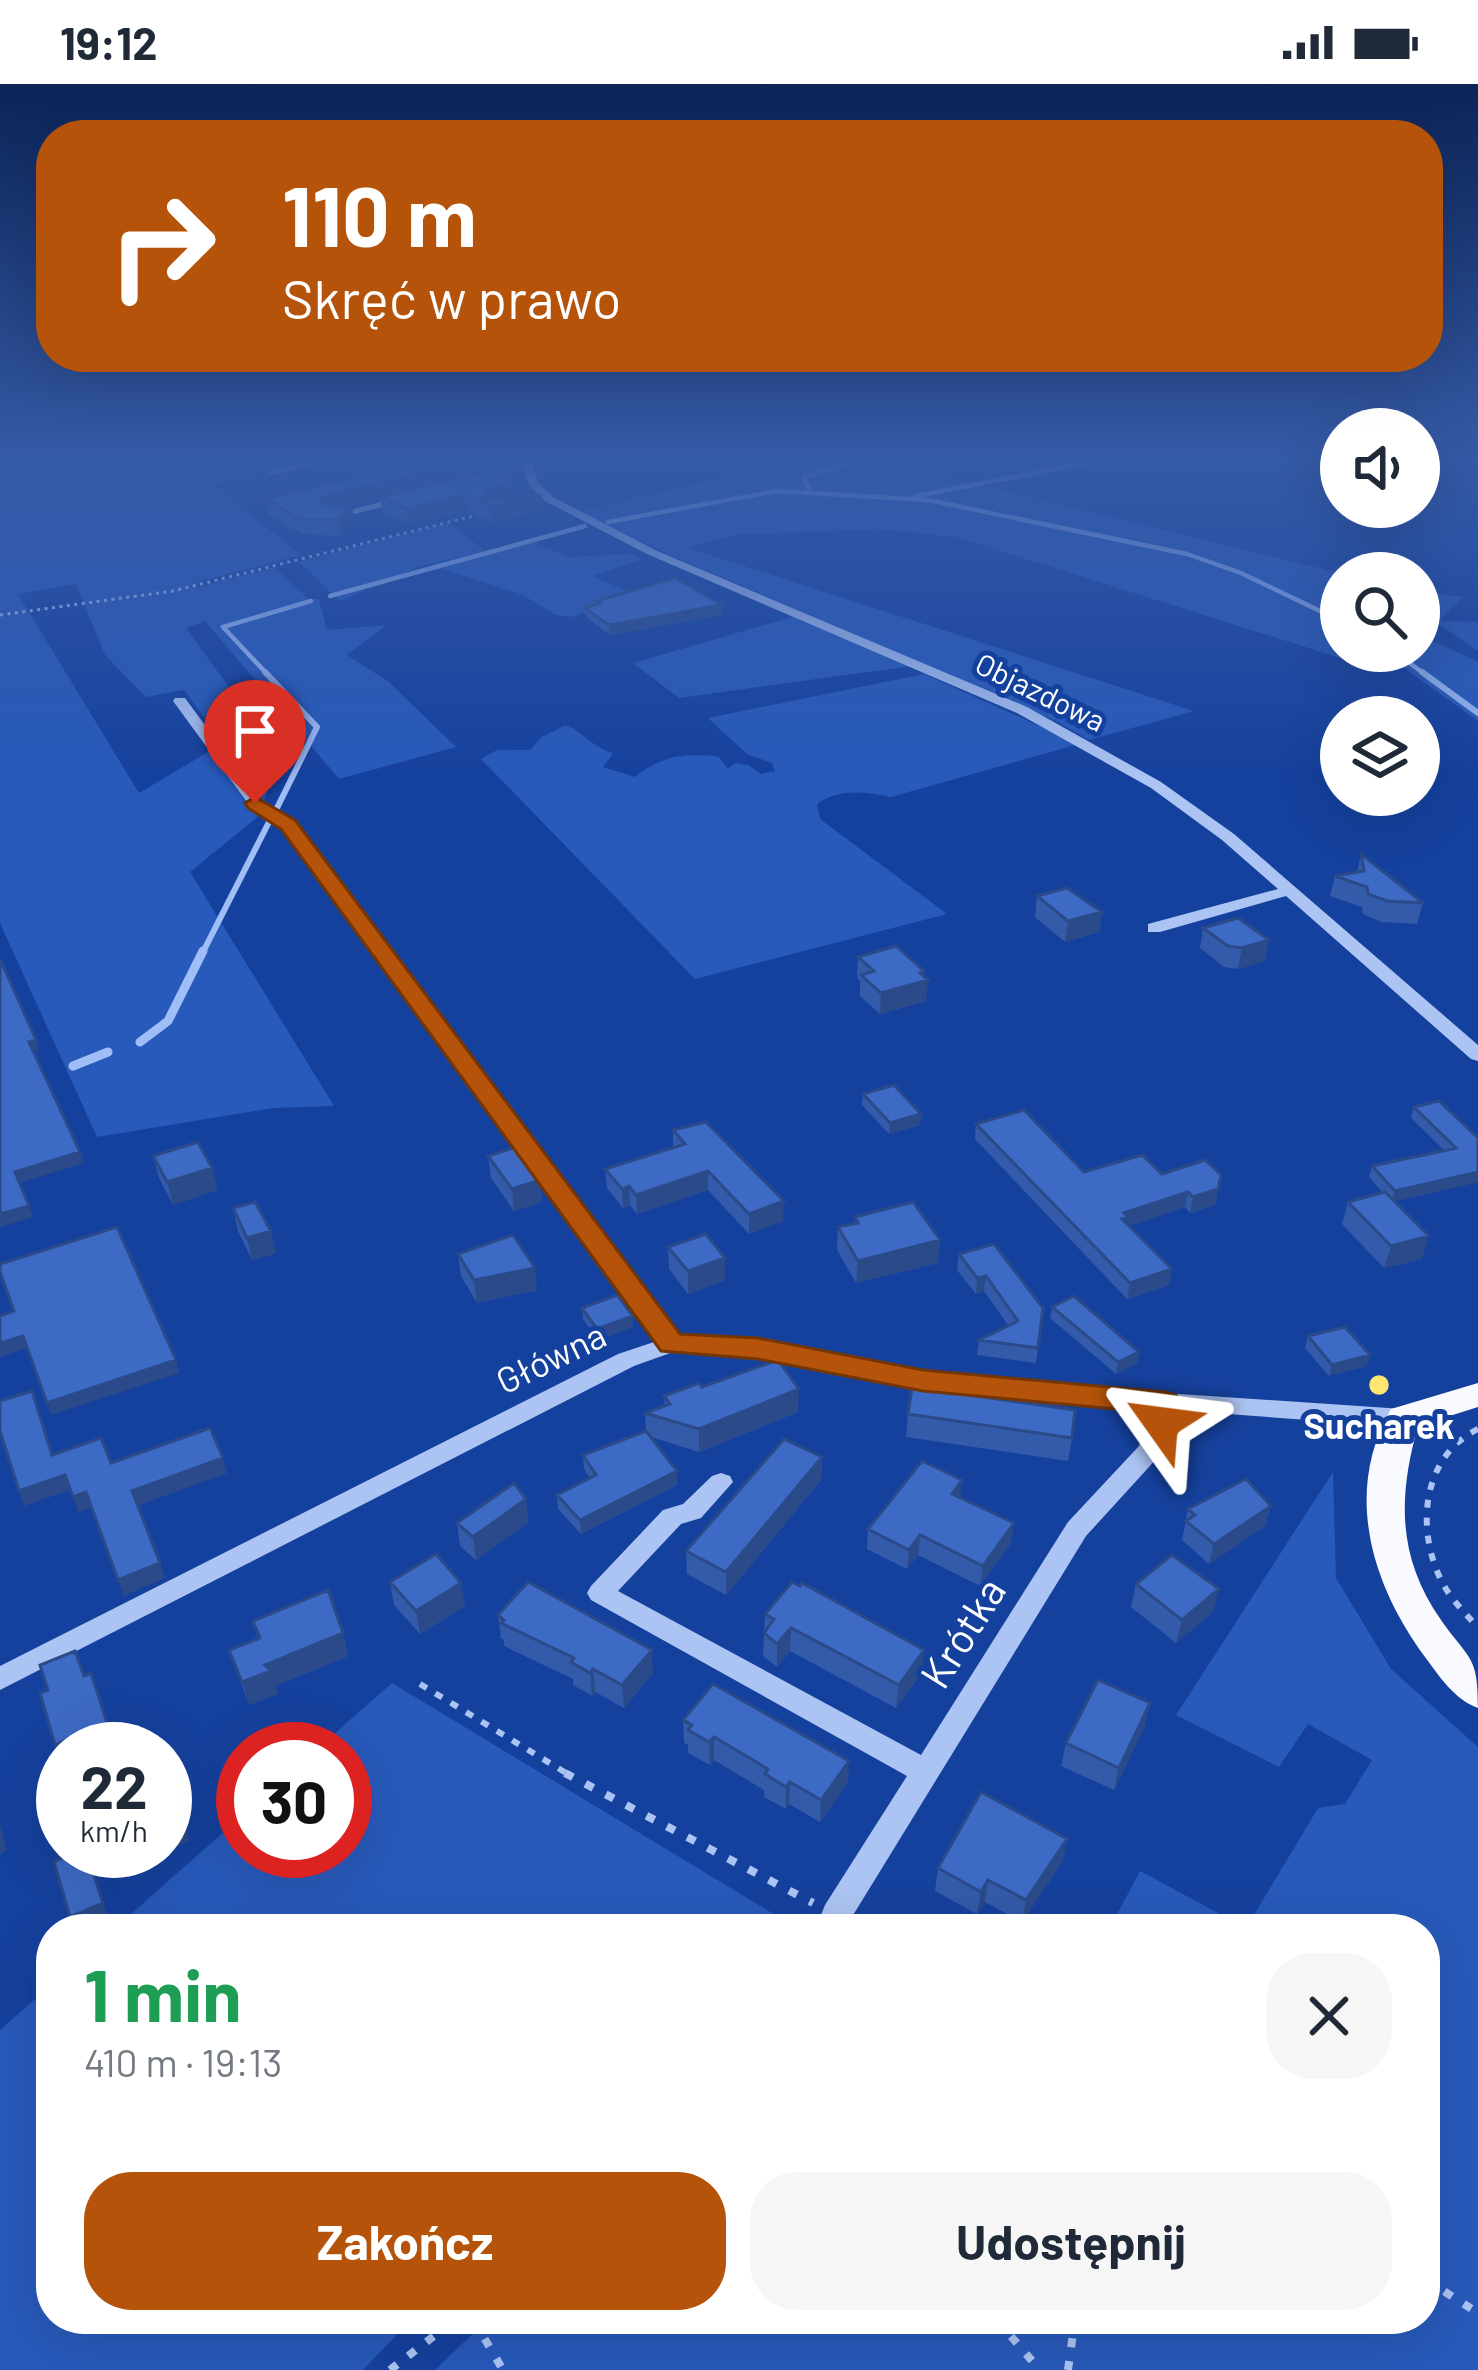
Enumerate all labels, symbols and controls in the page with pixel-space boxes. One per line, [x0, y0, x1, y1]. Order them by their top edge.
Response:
text: 19:12 [60, 15, 157, 69]
text: 110 m [282, 163, 477, 264]
icon: right [84, 168, 240, 324]
text: Skręć w prawo [282, 265, 621, 330]
map controls [1320, 408, 1440, 816]
button: sound [1320, 408, 1440, 528]
button: search [1320, 552, 1440, 672]
street label: Objazdowa [970, 644, 1112, 738]
pin [204, 680, 306, 803]
button: layers [1320, 696, 1440, 816]
icon: arrive [222, 698, 288, 764]
street label: Główna [488, 1312, 612, 1402]
position arrow [1098, 1360, 1224, 1486]
marker: Sucharek [1366, 1372, 1392, 1398]
place label: Sucharek [1303, 1403, 1455, 1446]
street label: Krótka [908, 1568, 1014, 1696]
speed limit sign: 30 [216, 1722, 372, 1878]
text: 22 [80, 1749, 148, 1821]
text: km/h [80, 1812, 148, 1848]
text: 1 min [84, 1950, 242, 2036]
button: close [1266, 1953, 1392, 2079]
text: 410 m · 19:13 [84, 2038, 282, 2085]
button: Zakończ [84, 2172, 726, 2310]
button: Udostępnij [750, 2172, 1392, 2310]

